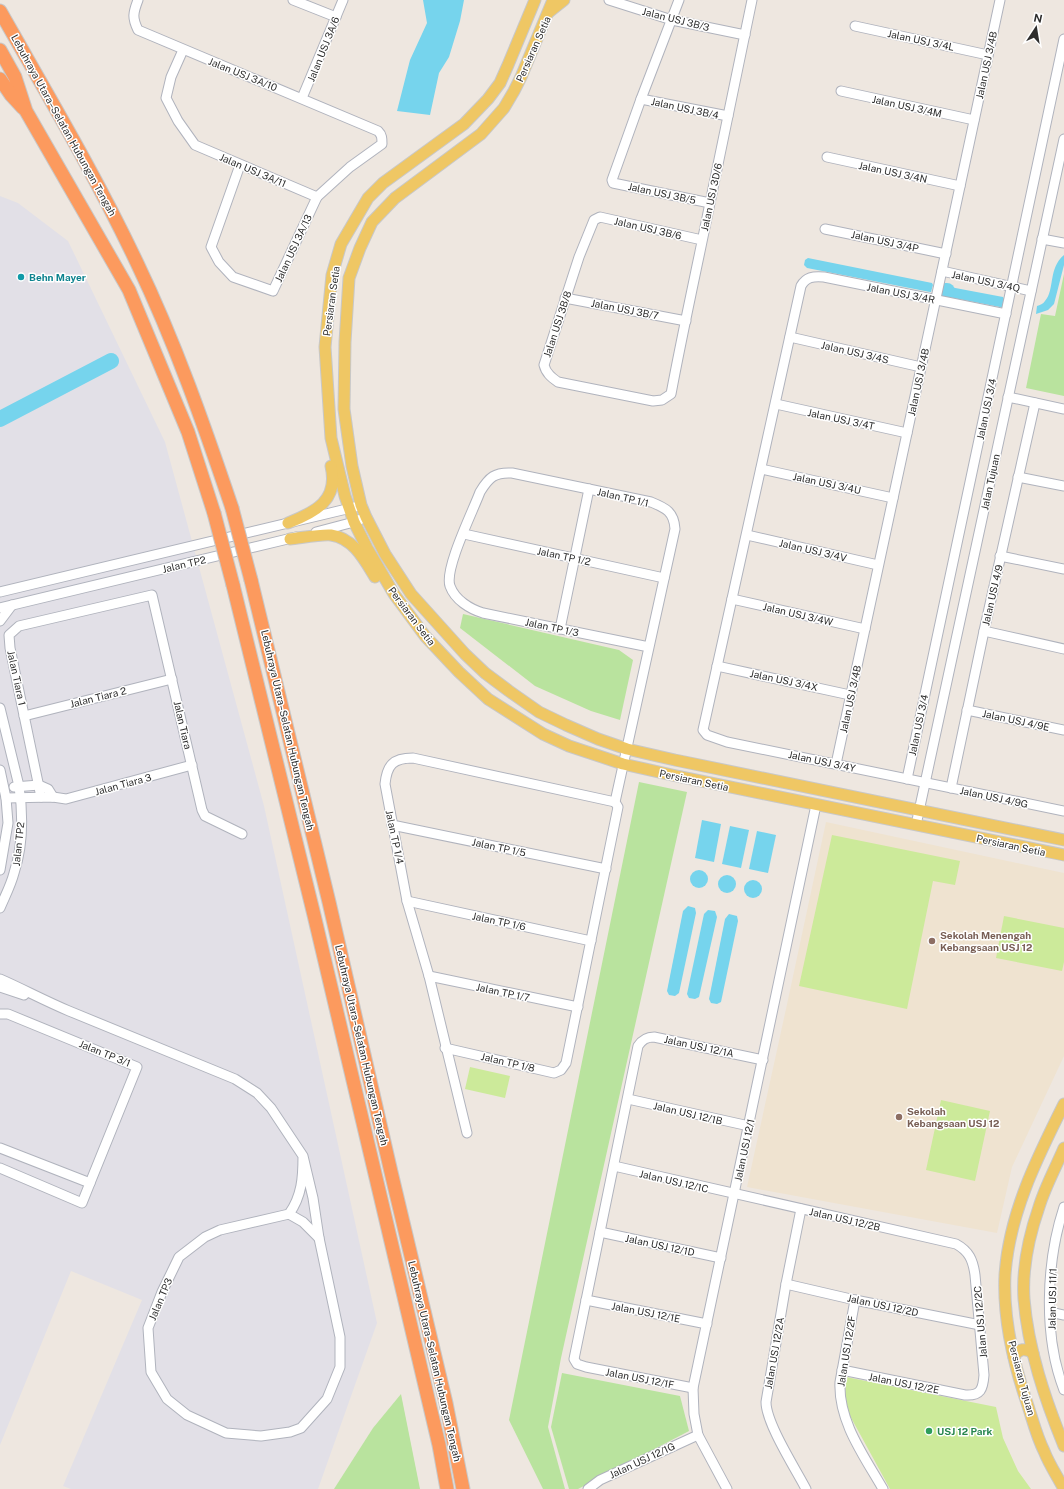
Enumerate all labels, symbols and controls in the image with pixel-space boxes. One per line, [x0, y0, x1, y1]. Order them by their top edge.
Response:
street label: Jalan USJ 3B/3 [641, 5, 711, 33]
north arrow [1016, 8, 1056, 48]
text: N [1033, 11, 1044, 25]
street label: Persiaran Setia [513, 14, 553, 84]
street label: Jalan USJ 3A/6 [304, 15, 342, 83]
street label: Jalan USJ 3/4L [886, 27, 956, 53]
street label: Jalan USJ 3/4B [973, 30, 999, 100]
street label: Lebuhraya Utara–Selatan Hubungan Tengah [9, 32, 119, 218]
street label: Jalan USJ 3A/10 [207, 55, 279, 93]
street label: Jalan USJ 3/4M [871, 93, 943, 119]
street label: Jalan USJ 3B/4 [650, 95, 720, 121]
street label: Jalan USJ 3A/11 [218, 151, 288, 189]
street label: Jalan USJ 3/4N [858, 159, 928, 185]
street label: Jalan USJ 3D/6 [698, 162, 724, 232]
street label: Jalan USJ 3B/5 [627, 180, 697, 206]
street label: Jalan USJ 3A/13 [272, 212, 314, 284]
street label: Jalan USJ 3B/6 [613, 214, 683, 242]
street label: Jalan USJ 3/4P [850, 228, 920, 254]
street label: Persiaran Setia [320, 265, 342, 337]
street label: Jalan USJ 3/4Q [951, 268, 1021, 294]
place label: Behn Mayer [29, 271, 86, 283]
marker: Behn Mayer [16, 272, 26, 282]
street label: Jalan USJ 3/4R [866, 281, 936, 306]
street label: Jalan USJ 3B/8 [541, 289, 573, 359]
street label: Jalan USJ 3B/7 [590, 297, 660, 321]
street label: Jalan USJ 3/4S [820, 338, 890, 366]
street label: Jalan USJ 3/4B [905, 347, 931, 417]
street label: Jalan USJ 3/4 [974, 377, 998, 441]
street label: Jalan USJ 3/4T [806, 406, 876, 432]
street label: Jalan Tujuan [978, 453, 1002, 511]
street label: Jalan USJ 3/4U [792, 470, 862, 496]
street label: Jalan TP 1/1 [596, 485, 650, 509]
street label: Jalan USJ 3/4V [778, 536, 848, 564]
street label: Jalan TP 1/2 [536, 544, 592, 568]
street label: Jalan TP2 [161, 553, 207, 575]
street label: Jalan USJ 4/9 [979, 563, 1005, 627]
street label: Persiaran Setia [386, 584, 438, 648]
street label: Jalan USJ 3/4W [762, 600, 835, 628]
street label: Jalan TP 1/3 [524, 615, 580, 639]
street label: Lebuhraya Utara–Selatan Hubungan Tengah [259, 629, 317, 832]
street label: Jalan Tiara 1 [5, 649, 29, 707]
street label: Jalan USJ 3/4B [837, 664, 863, 734]
street label: Jalan USJ 3/4X [749, 667, 819, 693]
street label: Jalan Tiara 2 [69, 684, 127, 710]
street label: Jalan USJ 3/4 [906, 693, 930, 757]
street label: Jalan Tiara [172, 700, 194, 750]
street label: Jalan USJ 4/9E [981, 707, 1051, 733]
street label: Jalan USJ 3/4Y [787, 748, 857, 774]
street label: Persiaran Setia [658, 767, 730, 793]
street label: Jalan Tiara 3 [93, 771, 153, 797]
street label: Jalan USJ 4/9G [959, 784, 1029, 810]
street label: Jalan TP 1/4 [383, 809, 407, 865]
street label: Jalan TP2 [10, 821, 26, 867]
street label: Persiaran Setia [975, 832, 1047, 858]
street label: Jalan TP 1/5 [471, 835, 527, 859]
street label: Jalan TP 1/6 [471, 909, 527, 933]
place label: Sekolah Menengah Kebangsaan USJ 12 [940, 929, 1032, 953]
marker: Sekolah Menengah Kebangsaan USJ 12 [927, 936, 937, 946]
street label: Lebuhraya Utara–Selatan Hubungan Tengah [333, 944, 391, 1147]
street label: Jalan TP 1/7 [475, 980, 531, 1004]
street label: Jalan USJ 12/1A [663, 1033, 735, 1059]
street label: Jalan TP 3/1 [77, 1037, 133, 1069]
street label: Jalan TP 1/8 [480, 1050, 536, 1074]
street label: Jalan USJ 12/1B [652, 1099, 724, 1127]
place label: Sekolah Kebangsaan USJ 12 [907, 1105, 999, 1129]
marker: Sekolah Kebangsaan USJ 12 [894, 1112, 904, 1122]
street label: Jalan USJ 12/1 [732, 1118, 756, 1182]
street label: Jalan USJ 12/1C [638, 1167, 710, 1195]
street label: Jalan USJ 12/2B [808, 1205, 882, 1233]
street label: Jalan USJ 12/1D [624, 1232, 696, 1258]
street label: Lebuhraya Utara–Selatan Hubungan Tengah [406, 1260, 464, 1463]
street label: Jalan USJ 11/1 [1045, 1268, 1059, 1330]
street label: Jalan TP3 [146, 1276, 174, 1322]
street label: Jalan USJ 12/2C [971, 1285, 989, 1359]
street label: Jalan USJ 12/2D [846, 1292, 920, 1318]
street label: Jalan USJ 12/1E [611, 1299, 681, 1325]
street label: Jalan USJ 12/2F [834, 1315, 858, 1387]
street label: Jalan USJ 12/2A [762, 1316, 786, 1390]
street label: Persiaran Tujuan [1006, 1339, 1038, 1417]
street label: Jalan USJ 12/1F [605, 1365, 675, 1391]
street label: Jalan USJ 12/2E [868, 1370, 940, 1396]
place label: USJ 12 Park [937, 1425, 993, 1437]
marker: USJ 12 Park [924, 1426, 934, 1436]
street label: Jalan USJ 12/1G [607, 1440, 677, 1480]

